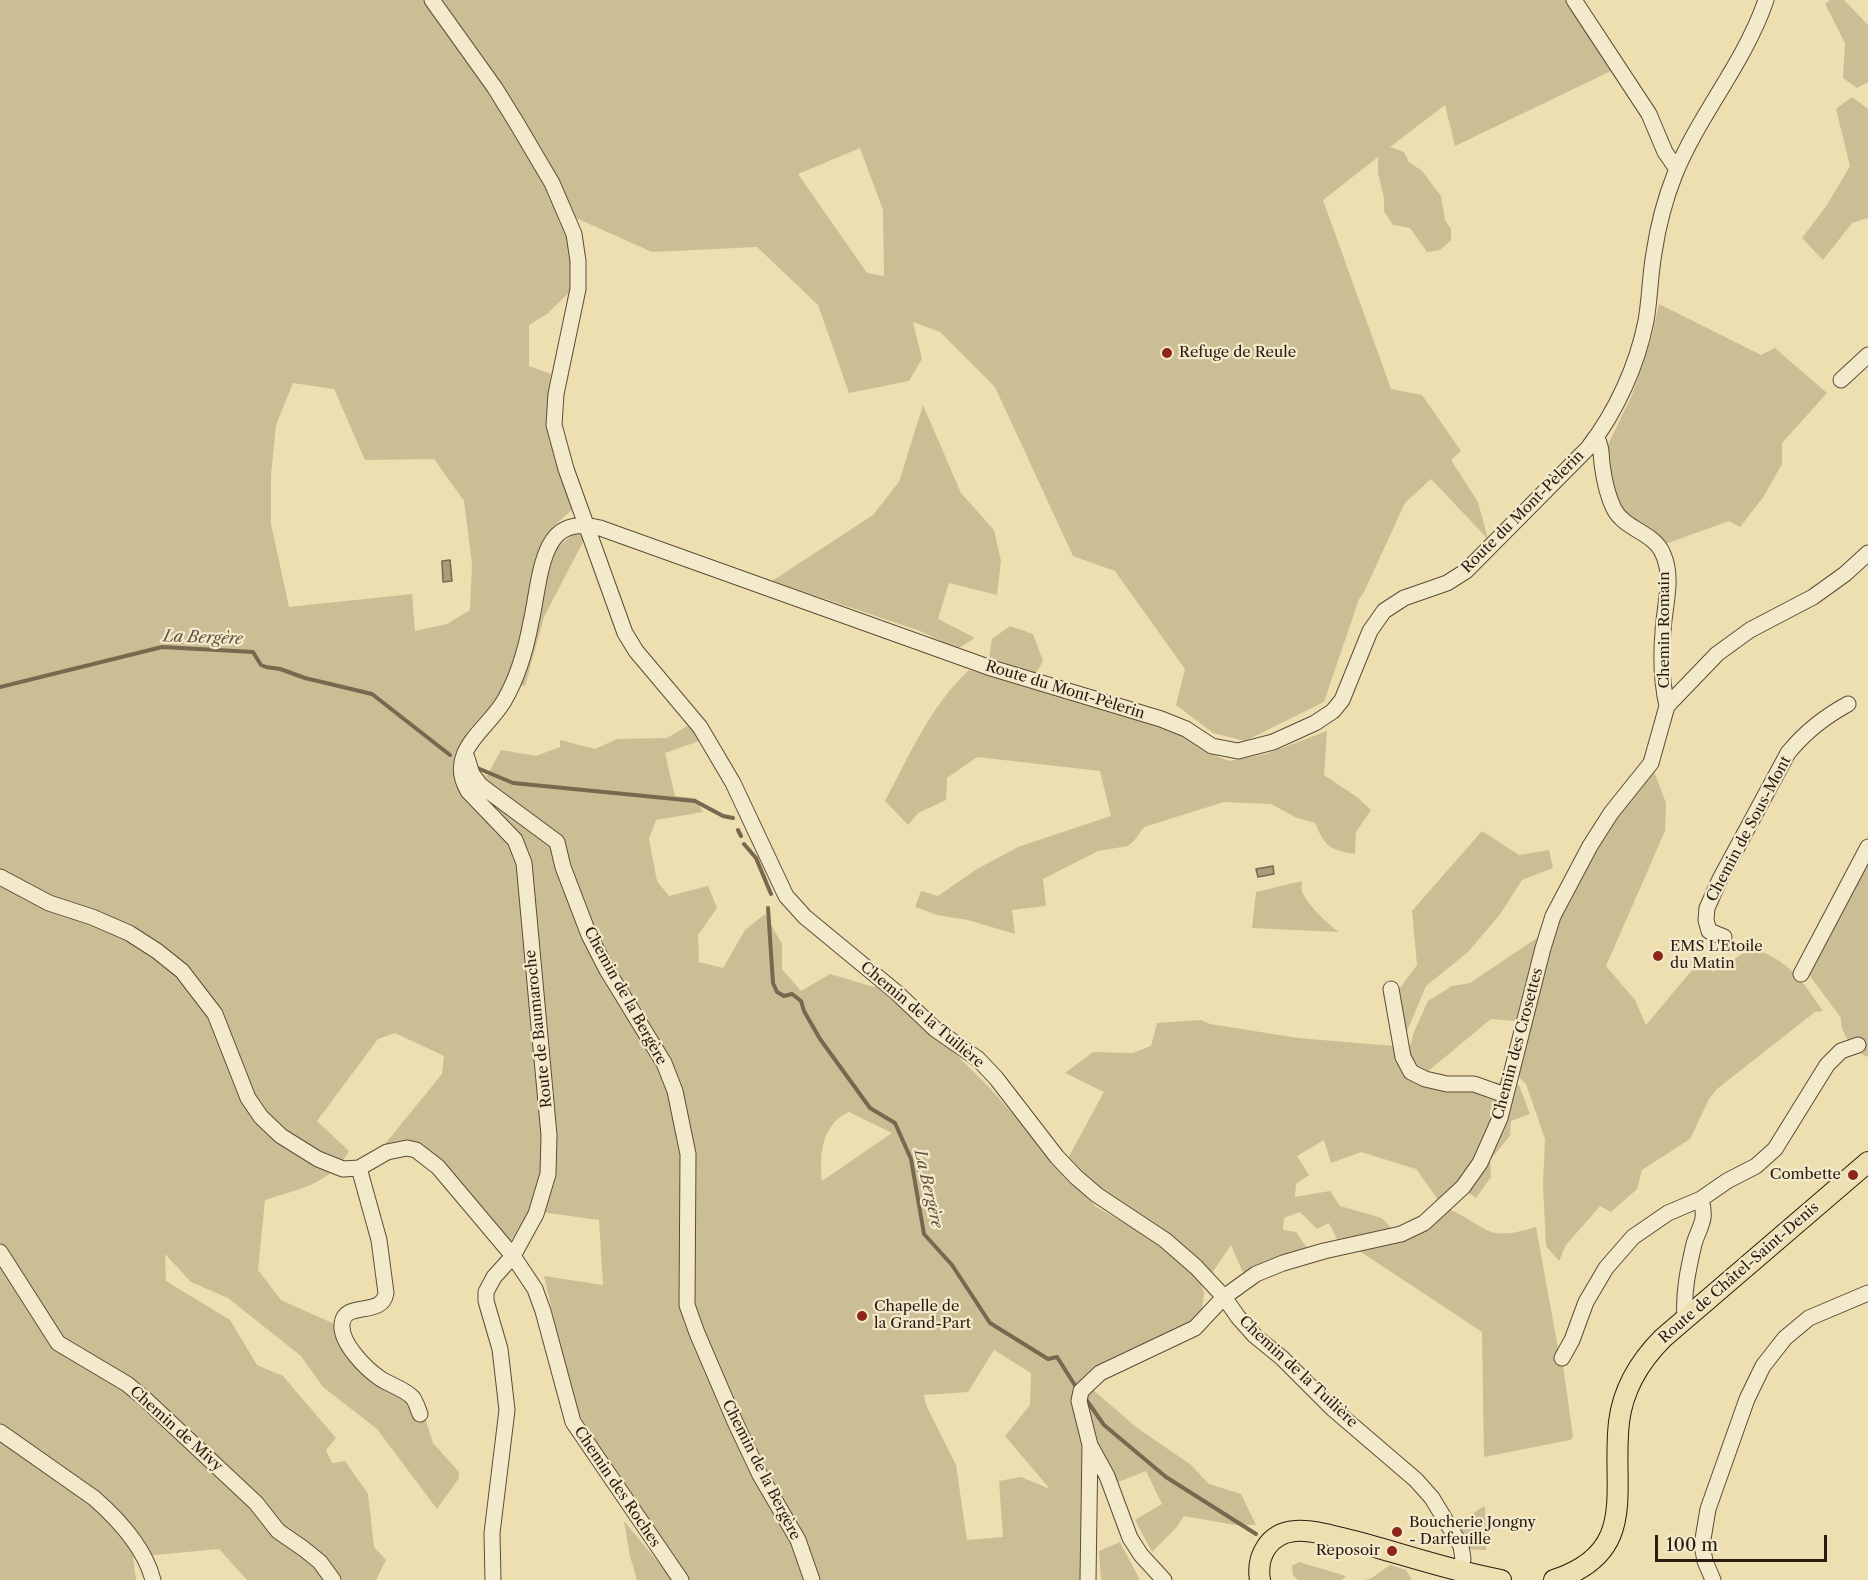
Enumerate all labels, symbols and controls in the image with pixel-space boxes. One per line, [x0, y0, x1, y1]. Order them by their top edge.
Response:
place label: Refuge de Reule [1179, 344, 1296, 362]
marker: Refuge de Reule [1160, 346, 1174, 360]
street label: Route du Mont-Pèlerin [1458, 447, 1588, 577]
street label: Chemin Romain [1656, 571, 1674, 689]
water label: La Bergère [163, 627, 243, 649]
street label: Route du Mont-Pèlerin [983, 657, 1147, 723]
street label: Chemin de Sous-Mont [1703, 753, 1795, 905]
street label: Chemin de la Bergère [580, 924, 670, 1068]
place label: EMS L'Etoile du Matin [1670, 938, 1763, 973]
street label: Route de Baumaroche [522, 949, 556, 1109]
marker: EMS L'Etoile du Matin [1651, 949, 1665, 963]
street label: Chemin de la Tuilière [857, 958, 987, 1072]
street label: Chemin des Crosettes [1489, 966, 1547, 1122]
water label: La Bergère [910, 1148, 946, 1230]
place label: Combette [1770, 1166, 1841, 1184]
marker: Combette [1846, 1168, 1860, 1182]
street label: Route de Châtel-Saint-Denis [1655, 1199, 1823, 1347]
place label: Chapelle de la Grand-Part [874, 1298, 971, 1333]
marker: Chapelle de la Grand-Part [855, 1309, 869, 1323]
street label: Chemin de la Tuilière [1235, 1312, 1361, 1432]
street label: Chemin de Mivy [126, 1383, 226, 1475]
street label: Chemin de la Bergère [718, 1397, 804, 1543]
street label: Chemin des Roches [570, 1423, 664, 1551]
place label: Boucherie Jongny - Darfeuille [1409, 1514, 1536, 1549]
scale bar [1658, 1523, 1830, 1561]
marker: Boucherie Jongny - Darfeuille [1390, 1525, 1404, 1539]
text: 100 m [1666, 1534, 1718, 1556]
place label: Reposoir [1316, 1542, 1380, 1560]
marker: Reposoir [1385, 1544, 1399, 1558]

